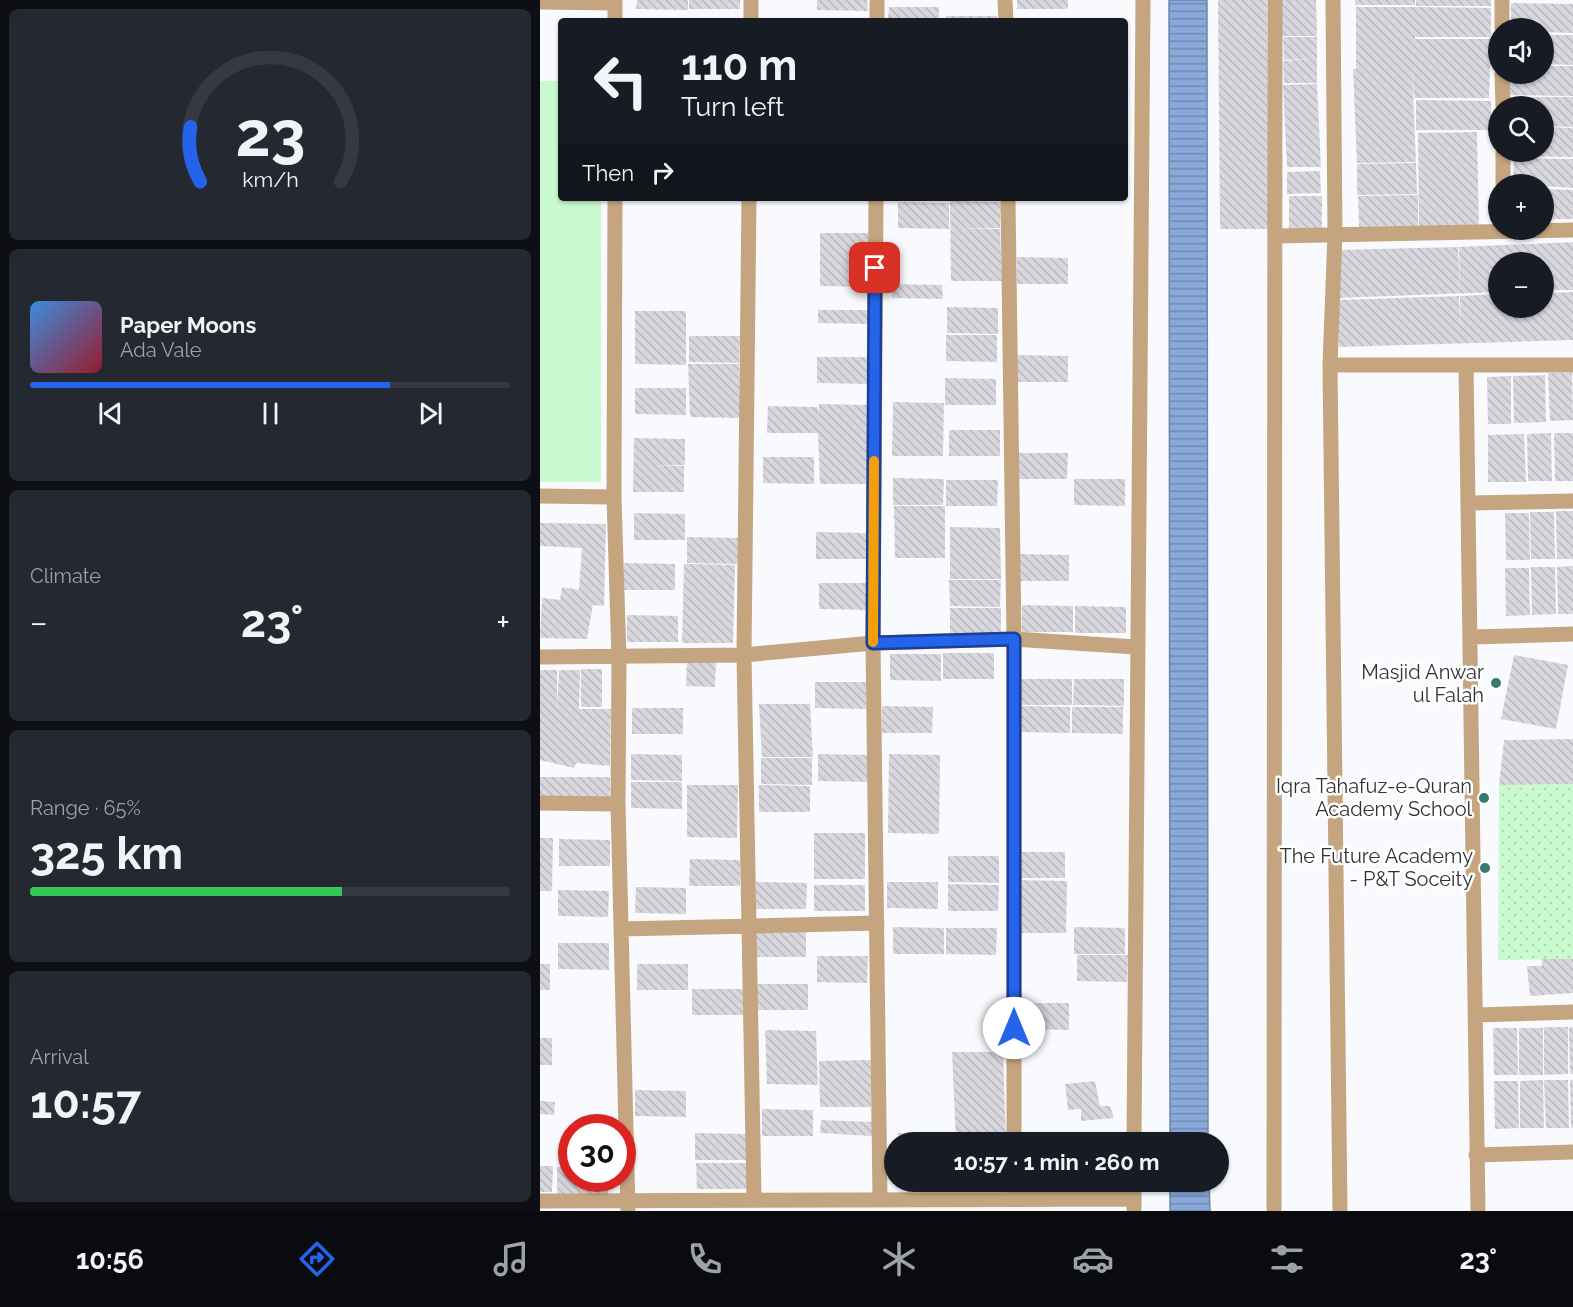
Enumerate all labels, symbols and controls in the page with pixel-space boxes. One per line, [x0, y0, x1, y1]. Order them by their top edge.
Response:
map controls [1488, 18, 1554, 318]
button: sound [1488, 18, 1554, 84]
text: 110 m [681, 41, 797, 90]
icon: left [582, 42, 660, 120]
text: Turn left [681, 91, 784, 122]
button: search [1488, 96, 1554, 162]
text: 23 [235, 97, 305, 171]
icon: right [646, 156, 679, 189]
text: Then [582, 160, 634, 186]
text: km/h [242, 167, 298, 192]
button: + [1488, 174, 1554, 240]
pin [849, 242, 900, 293]
icon: arrive [858, 251, 891, 284]
button: − [1488, 252, 1554, 318]
text: Paper Moons [120, 312, 256, 338]
text: Ada Vale [120, 338, 202, 362]
icon: previous [94, 397, 127, 430]
icon: pause [254, 397, 287, 430]
icon: next [414, 397, 447, 430]
text: Climate [30, 564, 101, 588]
text: 23° [241, 595, 303, 648]
text: − [30, 603, 48, 642]
text: + [496, 603, 510, 642]
place label: Masjid Anwar ul Falah [1361, 660, 1484, 707]
marker: Masjid Anwar ul Falah [1489, 676, 1503, 690]
place label: Iqra Tahafuz-e-Quran Academy School [1276, 774, 1473, 821]
marker: Iqra Tahafuz-e-Quran Academy School [1477, 791, 1491, 805]
text: Range · 65% [30, 796, 141, 820]
text: 325 km [30, 827, 183, 880]
place label: The Future Academy - P&T Soceity [1280, 844, 1473, 891]
marker: The Future Academy - P&T Soceity [1478, 861, 1492, 875]
position arrow [982, 996, 1046, 1060]
text: Arrival [30, 1045, 89, 1069]
text: 10:57 [30, 1076, 141, 1129]
speed limit sign: 30 [558, 1114, 636, 1192]
text: 10:57 · 1 min · 260 m [954, 1149, 1159, 1175]
icon: directions [296, 1238, 338, 1280]
icon: music [490, 1238, 532, 1280]
icon: phone [684, 1238, 726, 1280]
icon: climate [878, 1238, 920, 1280]
icon: car [1072, 1238, 1114, 1280]
icon: filters [1266, 1238, 1308, 1280]
text: 10:56 [76, 1244, 144, 1275]
text: 23° [1459, 1244, 1497, 1275]

